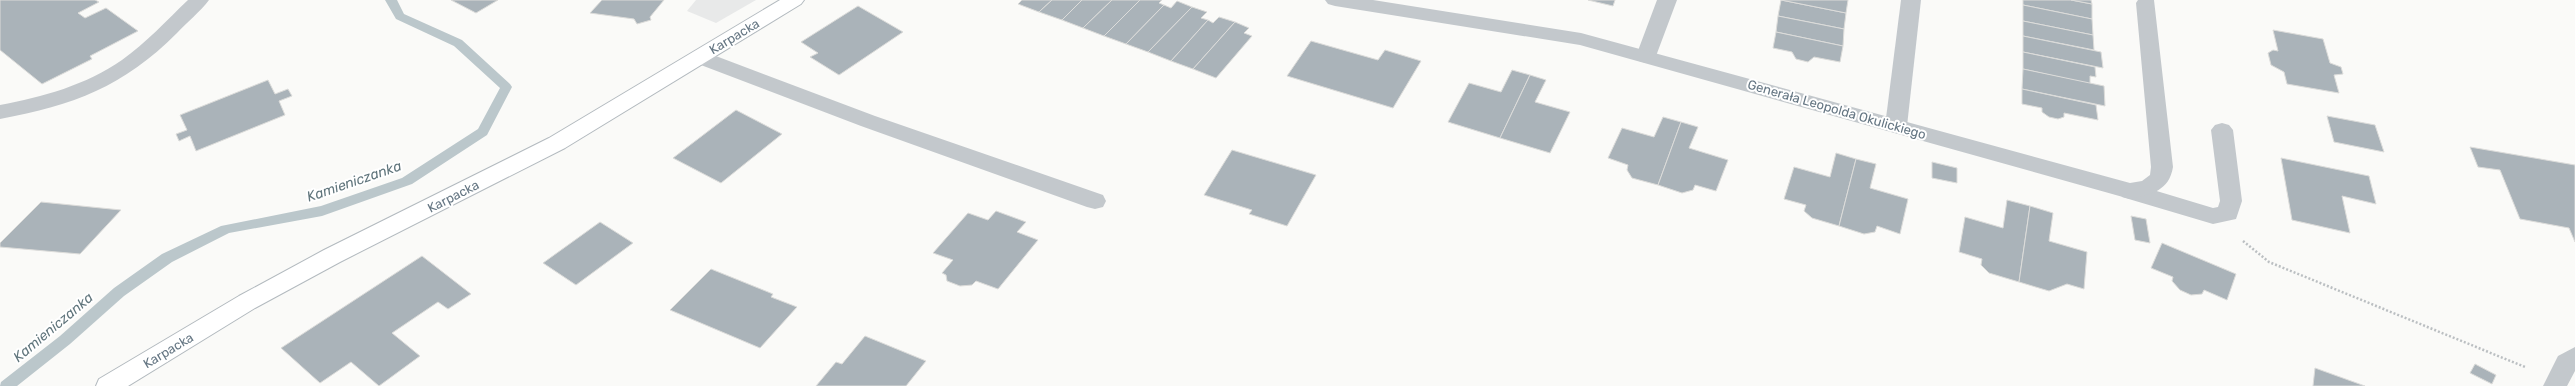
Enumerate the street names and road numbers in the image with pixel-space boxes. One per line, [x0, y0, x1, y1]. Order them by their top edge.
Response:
street label: Karpacka [707, 16, 762, 57]
street label: Generała Leopolda Okulickiego [1746, 77, 1928, 143]
street label: Karpacka [425, 177, 481, 216]
street label: Karpacka [141, 330, 196, 371]

